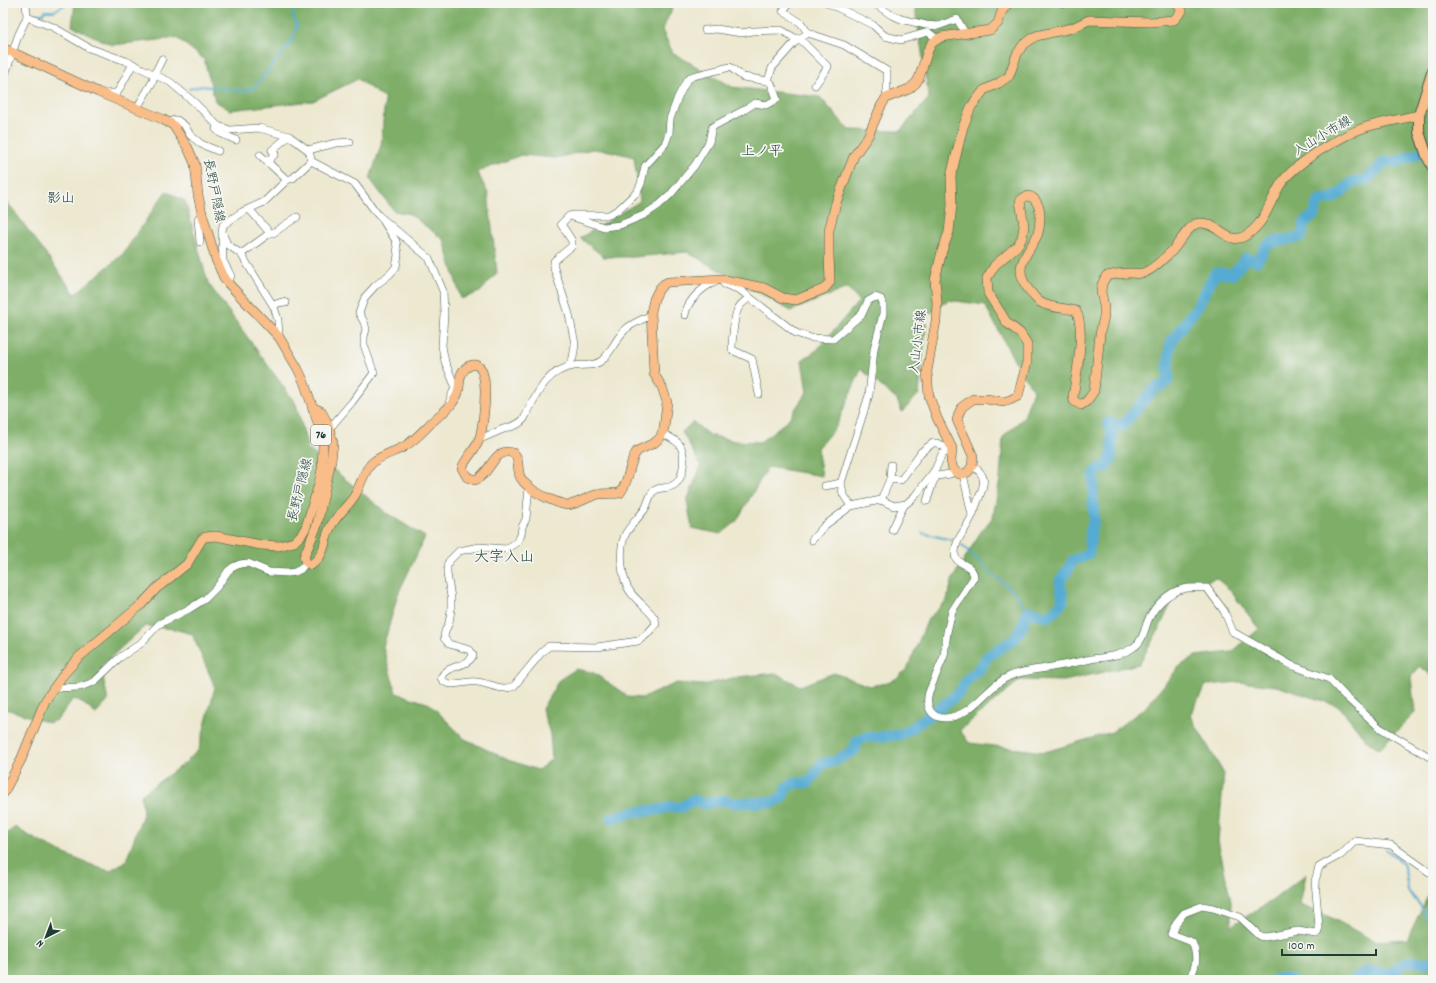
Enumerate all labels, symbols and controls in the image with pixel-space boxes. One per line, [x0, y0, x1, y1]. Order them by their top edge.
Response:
street label: 入山小市線 [1290, 112, 1357, 162]
district label: 上ノ平 [741, 142, 783, 162]
street label: 長野戸隠線 [197, 157, 229, 226]
district label: 影山 [47, 189, 75, 209]
street label: 入山小市線 [906, 308, 933, 375]
road number: 76 [311, 425, 331, 445]
street label: 長野戸隠線 [284, 455, 318, 524]
district label: 大字入山 [474, 547, 534, 569]
north arrow [26, 917, 66, 957]
scale bar [1282, 931, 1376, 957]
text: N [33, 935, 48, 951]
text: 100 m [1288, 938, 1315, 955]

